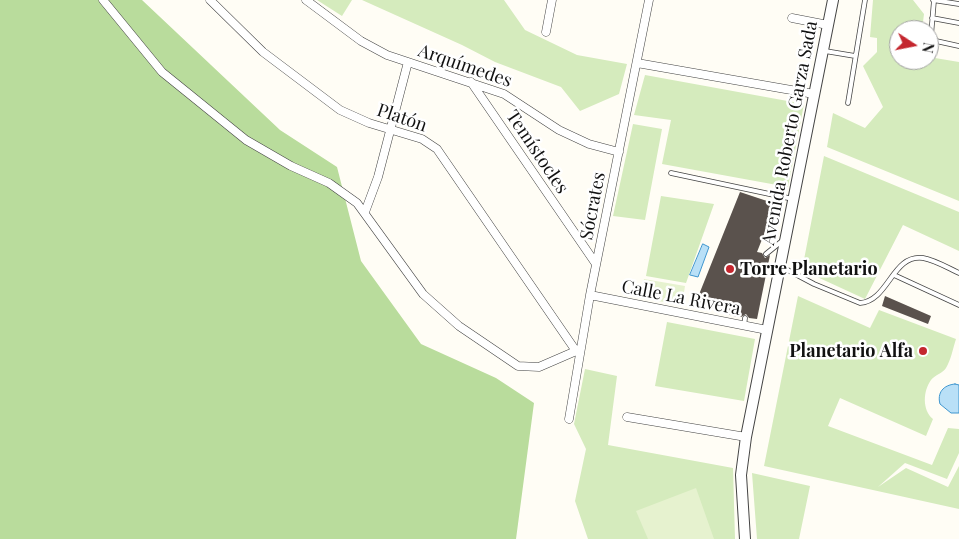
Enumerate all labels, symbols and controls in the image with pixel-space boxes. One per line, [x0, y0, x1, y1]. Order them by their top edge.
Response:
street label: Avenida Roberto Garza Sada [758, 19, 822, 247]
north arrow [889, 20, 939, 70]
street label: Arquímedes [415, 40, 515, 92]
text: N [918, 41, 939, 55]
street label: Platón [374, 99, 430, 137]
street label: Temístocles [501, 106, 573, 198]
street label: Sócrates [576, 170, 610, 242]
place label: Torre Planetario [740, 258, 878, 280]
marker: Torre Planetario [724, 263, 736, 275]
street label: Calle La Rivera [620, 276, 742, 320]
place label: Planetario Alfa [789, 340, 913, 362]
marker: Planetario Alfa [917, 345, 929, 357]

